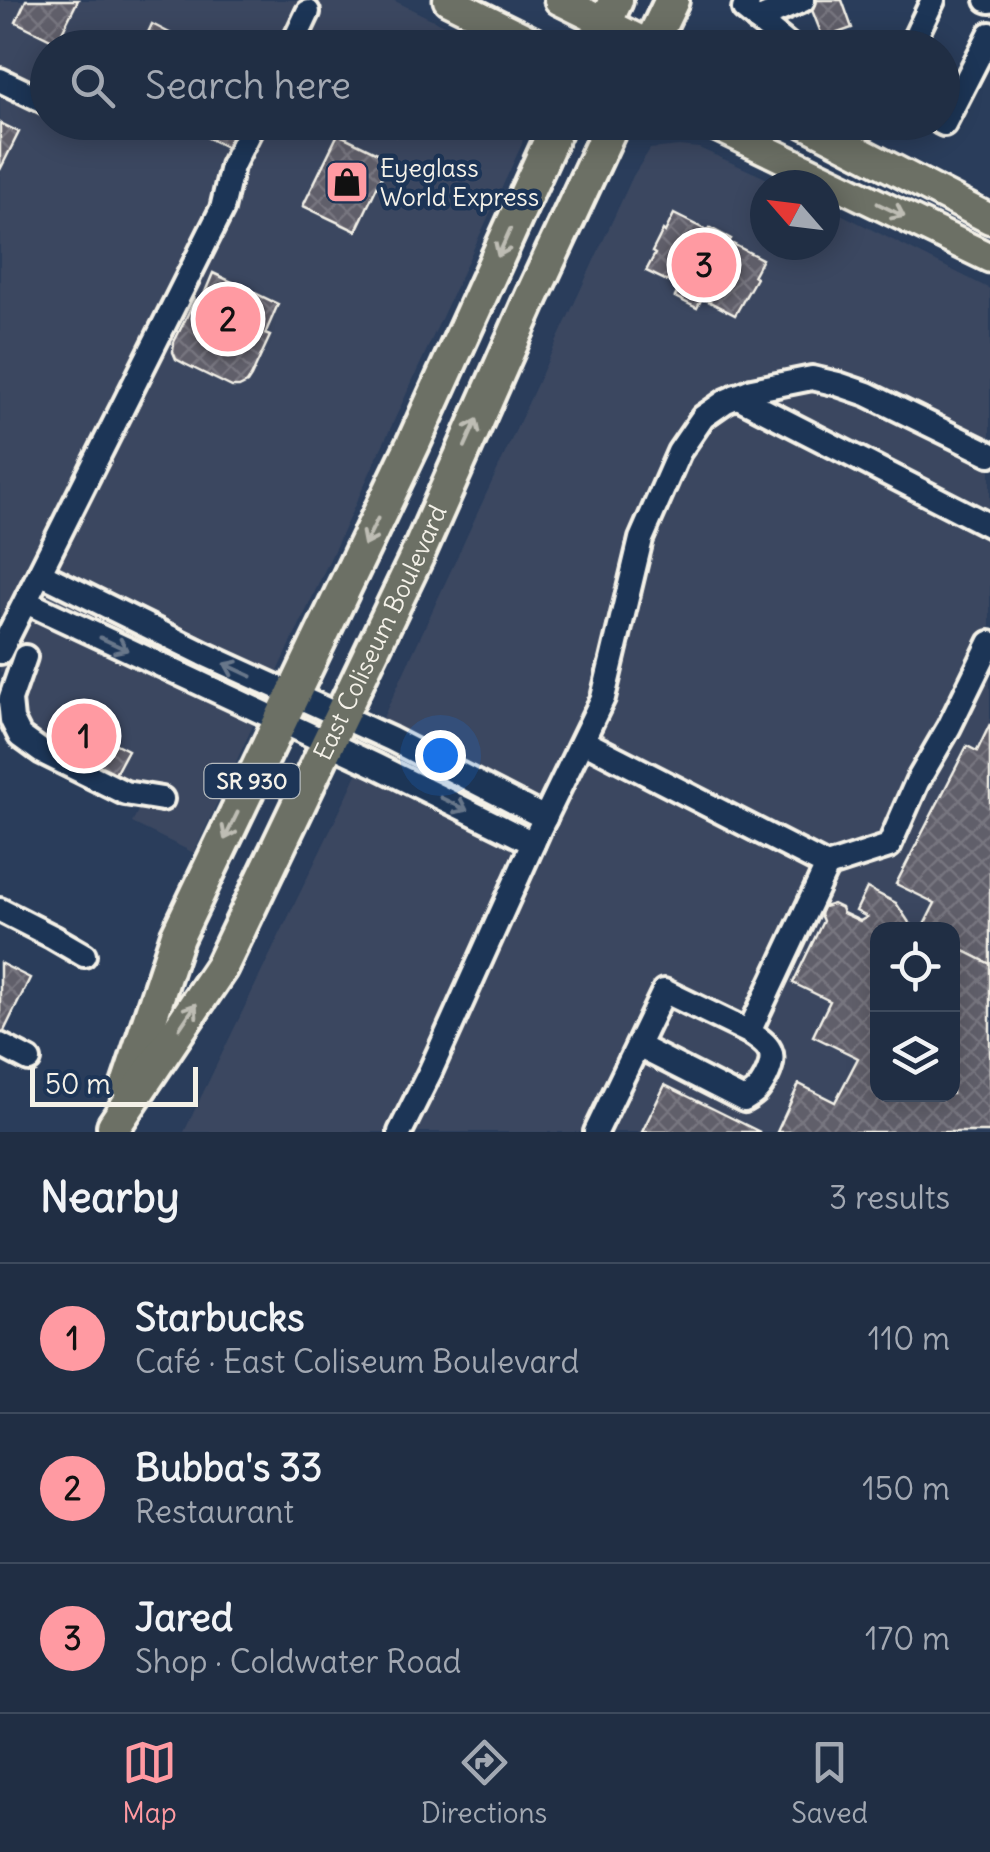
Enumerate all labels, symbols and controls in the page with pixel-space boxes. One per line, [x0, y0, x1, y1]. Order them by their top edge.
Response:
search box [30, 30, 960, 140]
icon: search [65, 58, 120, 113]
text: Search here [145, 62, 351, 109]
place label: Eyeglass World Express [380, 152, 539, 213]
shop icon: Eyeglass World Express [324, 159, 370, 205]
north arrow [750, 170, 840, 260]
one-way arrow [876, 201, 905, 220]
one-way arrow [494, 227, 512, 258]
pin: 3 [672, 228, 736, 302]
pin: 2 [196, 282, 260, 356]
one-way arrow [463, 418, 481, 449]
street label: East Coliseum Boulevard [306, 500, 454, 765]
one-way arrow [360, 517, 379, 547]
one-way arrow [98, 635, 128, 654]
one-way arrow [224, 659, 254, 678]
pin: 1 [52, 698, 116, 774]
your location [415, 730, 466, 781]
road number: SR 930 [204, 764, 300, 798]
one-way arrow [439, 795, 468, 814]
one-way arrow [220, 810, 239, 840]
map controls [870, 922, 960, 1102]
button: locate [870, 922, 960, 1012]
one-way arrow [177, 1002, 198, 1030]
button: layers [870, 1012, 960, 1102]
scale bar [30, 1062, 198, 1106]
text: 50 m [45, 1066, 111, 1102]
text: Nearby [40, 1171, 179, 1223]
text: 3 results [829, 1177, 950, 1218]
text: Starbucks [135, 1294, 304, 1341]
text: 1 [66, 1318, 79, 1359]
text: 110 m [868, 1318, 950, 1359]
text: Café · East Coliseum Boulevard [135, 1341, 579, 1382]
text: Bubba's 33 [135, 1444, 322, 1491]
text: 2 [64, 1468, 81, 1509]
text: 150 m [862, 1468, 950, 1509]
text: Restaurant [135, 1491, 294, 1532]
text: Jared [135, 1594, 233, 1641]
text: 3 [63, 1618, 82, 1659]
text: 170 m [865, 1618, 950, 1659]
text: Shop · Coldwater Road [135, 1641, 461, 1682]
tab: Map [122, 1735, 177, 1831]
tab: Directions [421, 1735, 547, 1831]
tab: Saved [791, 1735, 868, 1831]

